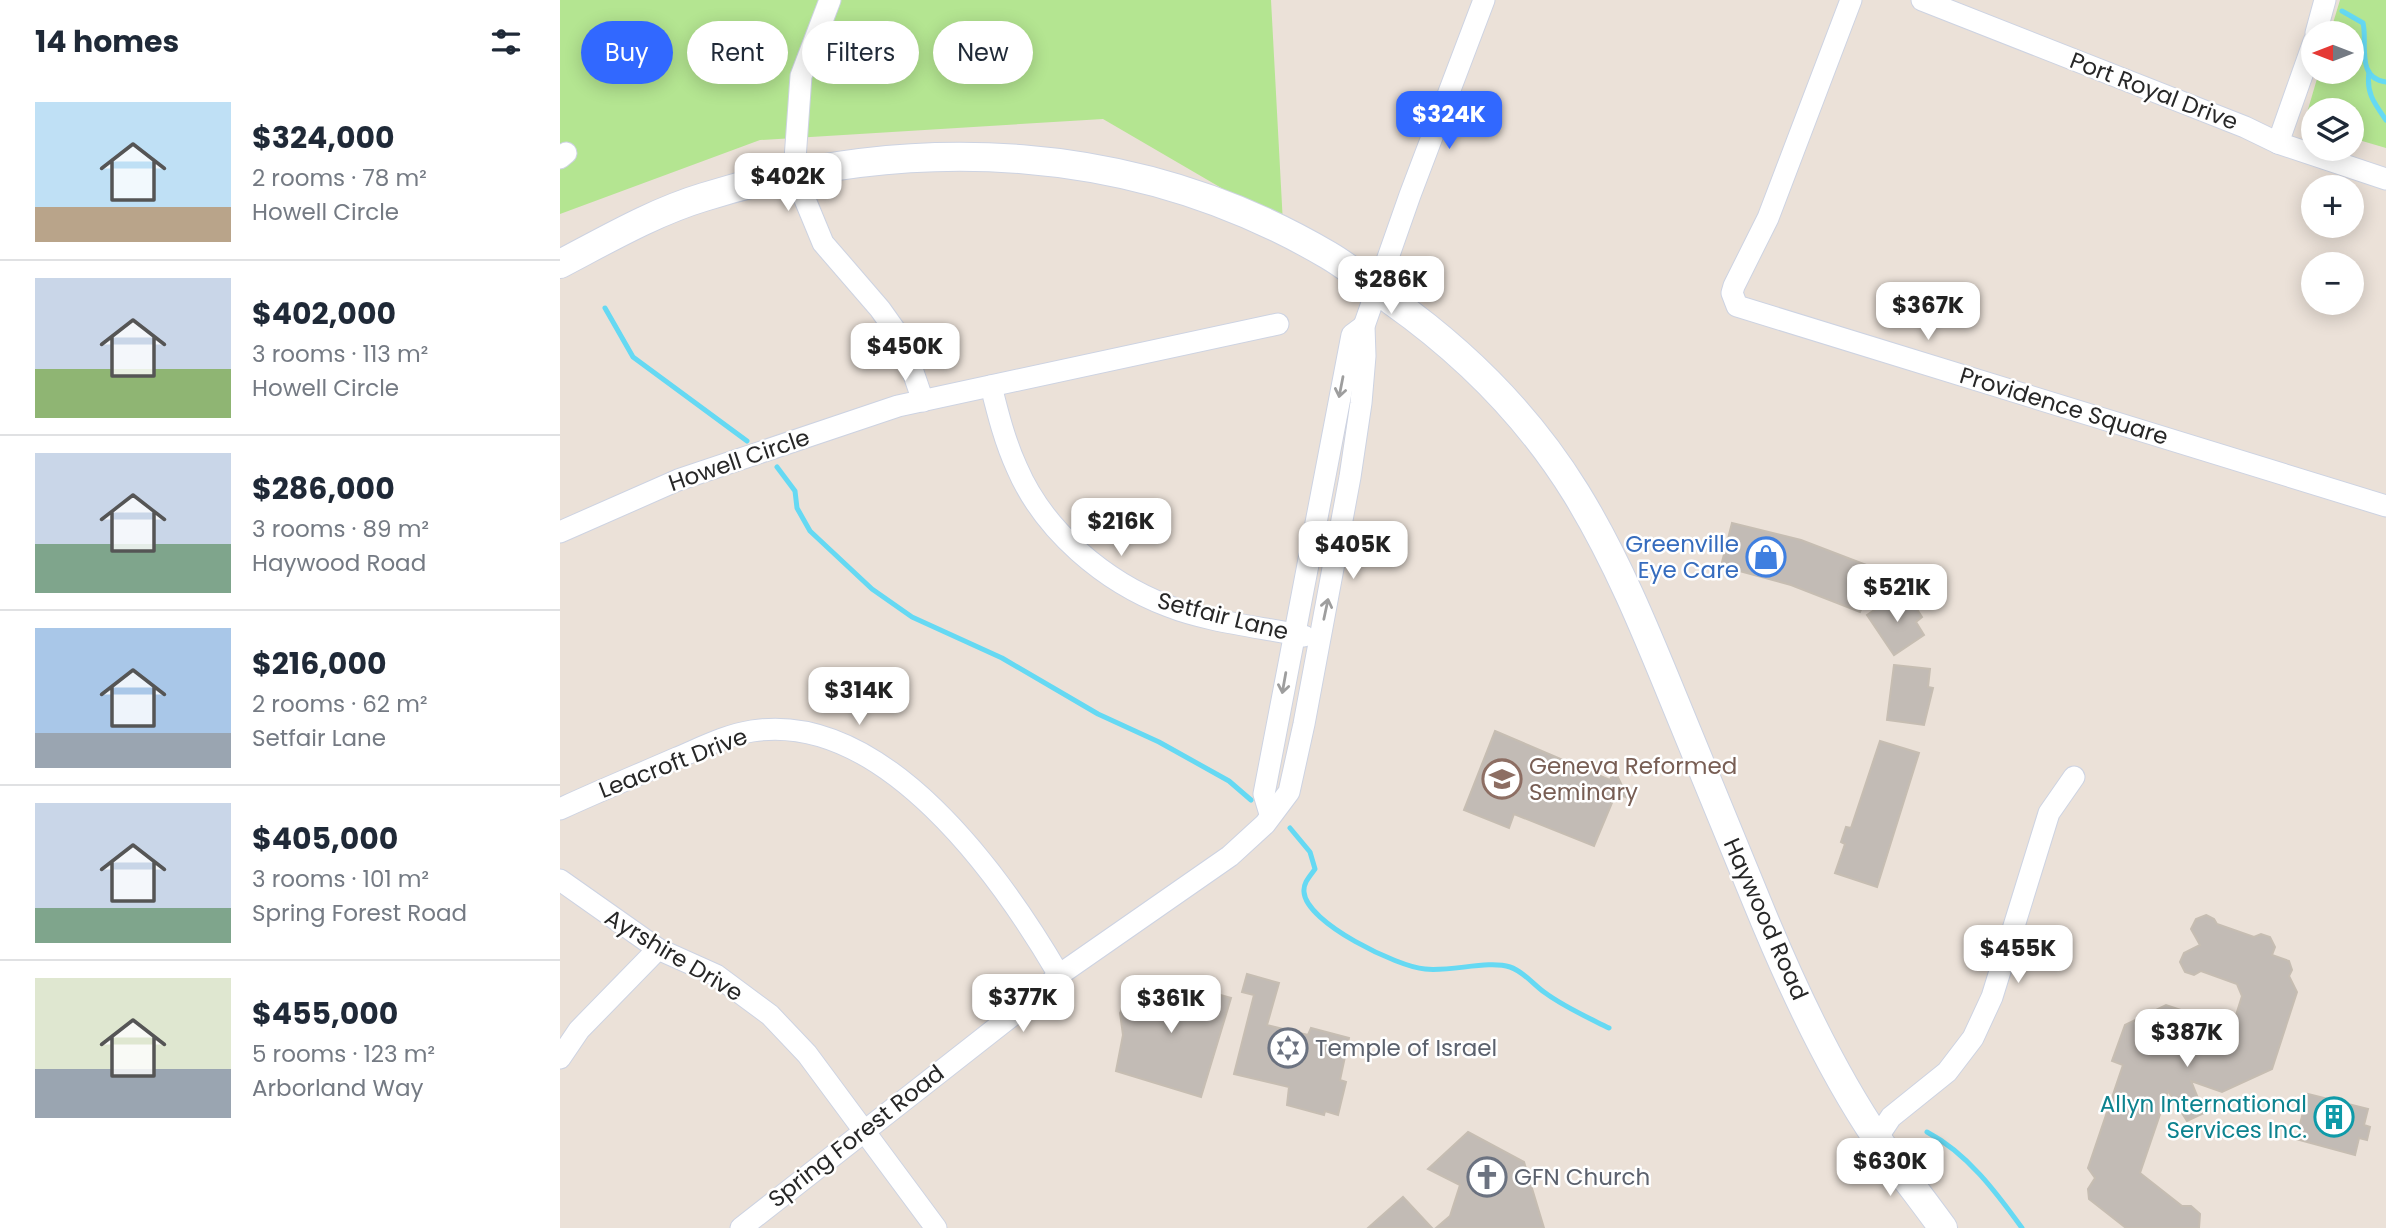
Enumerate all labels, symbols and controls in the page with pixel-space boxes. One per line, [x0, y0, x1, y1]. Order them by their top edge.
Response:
text: 14 homes [35, 20, 179, 63]
chip: Buy [581, 21, 673, 84]
chip: Rent [687, 21, 788, 84]
chip: Filters [802, 21, 919, 84]
chip: New [933, 21, 1033, 84]
north arrow [2301, 21, 2364, 84]
map controls [2301, 21, 2364, 315]
icon: filters [487, 23, 525, 61]
street label: Port Royal Drive [2065, 44, 2243, 138]
pin: $324K [1400, 92, 1498, 151]
text: $324K [1412, 98, 1486, 130]
button: layers [2301, 98, 2364, 161]
text: $324,000 [252, 116, 395, 159]
icon: home [91, 130, 175, 214]
pin: $402K [739, 154, 837, 213]
text: $402K [751, 160, 825, 192]
text: 2 rooms · 78 m² [252, 162, 427, 194]
button: + [2301, 175, 2364, 238]
text: Howell Circle [252, 196, 399, 228]
button: − [2301, 252, 2364, 315]
pin: $286K [1342, 256, 1440, 316]
text: $286K [1354, 263, 1428, 295]
pin: $367K [1879, 282, 1977, 342]
text: $367K [1892, 289, 1964, 321]
text: $402,000 [252, 292, 396, 335]
icon: home [91, 306, 175, 390]
pin: $450K [856, 324, 954, 383]
text: $450K [867, 330, 943, 362]
text: 3 rooms · 113 m² [252, 338, 428, 370]
street label: Providence Square [1956, 359, 2172, 453]
text: Howell Circle [252, 372, 399, 404]
one-way arrow [1333, 375, 1347, 398]
street label: Howell Circle [664, 421, 814, 499]
text: $286,000 [252, 467, 395, 510]
icon: home [91, 481, 175, 565]
pin: $216K [1072, 498, 1170, 558]
text: $216K [1087, 505, 1155, 537]
text: 3 rooms · 89 m² [252, 513, 429, 545]
pin: $405K [1304, 522, 1402, 581]
text: $405K [1315, 528, 1391, 560]
place label: Greenville Eye Care [1625, 528, 1739, 586]
shop icon: Greenville Eye Care [1745, 536, 1787, 578]
text: Haywood Road [252, 547, 426, 579]
pin: $521K [1848, 564, 1946, 624]
text: $521K [1863, 571, 1931, 603]
street label: Setfair Lane [1154, 584, 1292, 648]
one-way arrow [1319, 598, 1333, 621]
text: $216,000 [252, 642, 387, 685]
icon: home [91, 656, 175, 740]
pin: $314K [810, 668, 908, 727]
one-way arrow [1277, 671, 1290, 694]
text: $314K [824, 674, 894, 706]
text: 2 rooms · 62 m² [252, 688, 428, 720]
street label: Leacroft Drive [594, 720, 752, 806]
text: Setfair Lane [252, 722, 386, 754]
place label: Geneva Reformed Seminary [1529, 750, 1737, 808]
school or university icon: Geneva Reformed Seminary [1481, 758, 1523, 800]
text: $405,000 [252, 817, 398, 860]
icon: home [91, 831, 175, 915]
street label: Haywood Road [1716, 833, 1816, 1005]
text: 3 rooms · 101 m² [252, 863, 429, 895]
text: Spring Forest Road [252, 897, 467, 929]
street label: Ayrshire Drive [599, 901, 749, 1009]
pin: $455K [1969, 926, 2067, 985]
text: $455K [1980, 932, 2056, 964]
pin: $377K [974, 974, 1072, 1034]
pin: $361K [1122, 976, 1220, 1035]
text: $377K [988, 981, 1058, 1013]
text: $361K [1137, 982, 1205, 1014]
text: $455,000 [252, 992, 398, 1035]
icon: home [91, 1006, 175, 1090]
pin: $387K [2138, 1010, 2236, 1069]
text: $387K [2151, 1016, 2223, 1048]
synagogue icon: Temple of Israel [1267, 1027, 1309, 1069]
place label: Temple of Israel [1315, 1032, 1497, 1064]
text: 5 rooms · 123 m² [252, 1038, 435, 1070]
street label: Spring Forest Road [761, 1057, 951, 1215]
text: Arborland Way [252, 1072, 424, 1104]
place label: Allyn International Services Inc. [2100, 1088, 2307, 1146]
building icon: Allyn International Services Inc. [2313, 1096, 2355, 1138]
pin: $630K [1841, 1138, 1939, 1198]
text: $630K [1853, 1145, 1927, 1177]
church icon: GFN Church [1466, 1156, 1508, 1198]
place label: GFN Church [1514, 1161, 1650, 1193]

